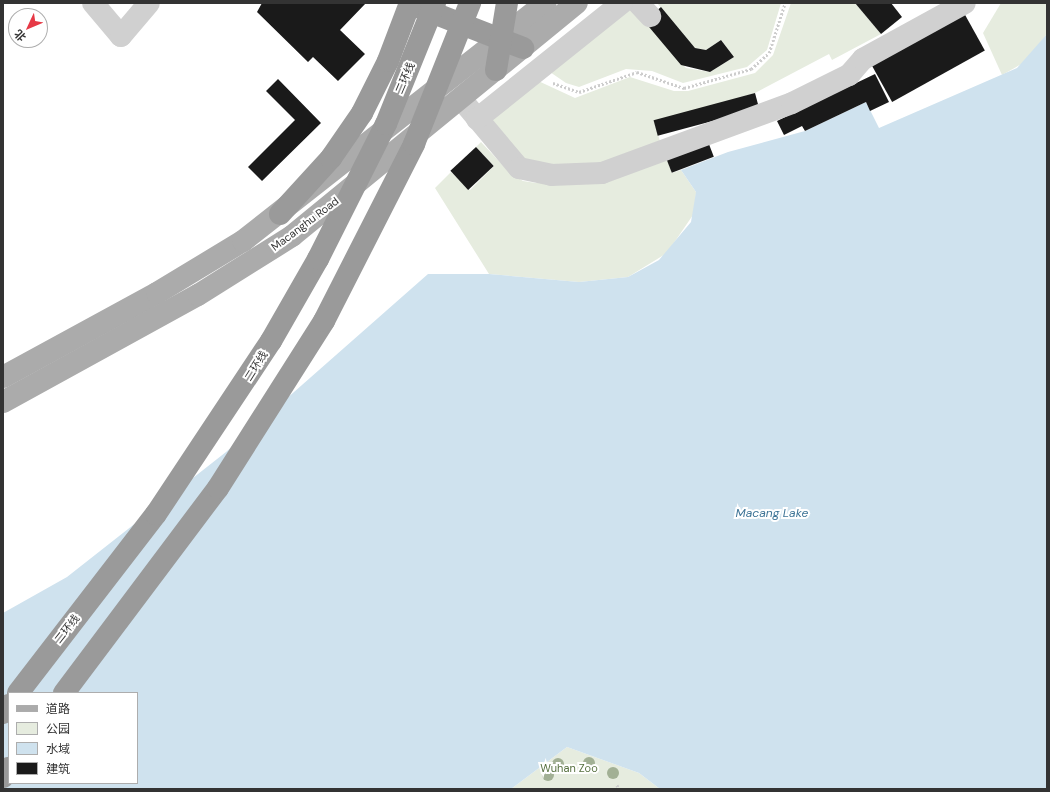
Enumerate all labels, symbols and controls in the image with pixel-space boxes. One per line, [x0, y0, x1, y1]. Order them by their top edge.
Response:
north arrow [8, 8, 48, 48]
text: 北 [11, 27, 29, 44]
street label: 二环线 [392, 60, 418, 96]
street label: Macanghu Road [269, 194, 341, 254]
street label: 二环线 [242, 349, 270, 383]
water label: Macang Lake [736, 507, 808, 521]
street label: 二环线 [52, 612, 82, 646]
legend [8, 692, 138, 784]
text: 道路 [46, 701, 70, 717]
text: 公园 [46, 721, 70, 737]
text: 水域 [46, 741, 70, 757]
text: 建筑 [46, 761, 70, 777]
park label: Wuhan Zoo [540, 761, 598, 775]

